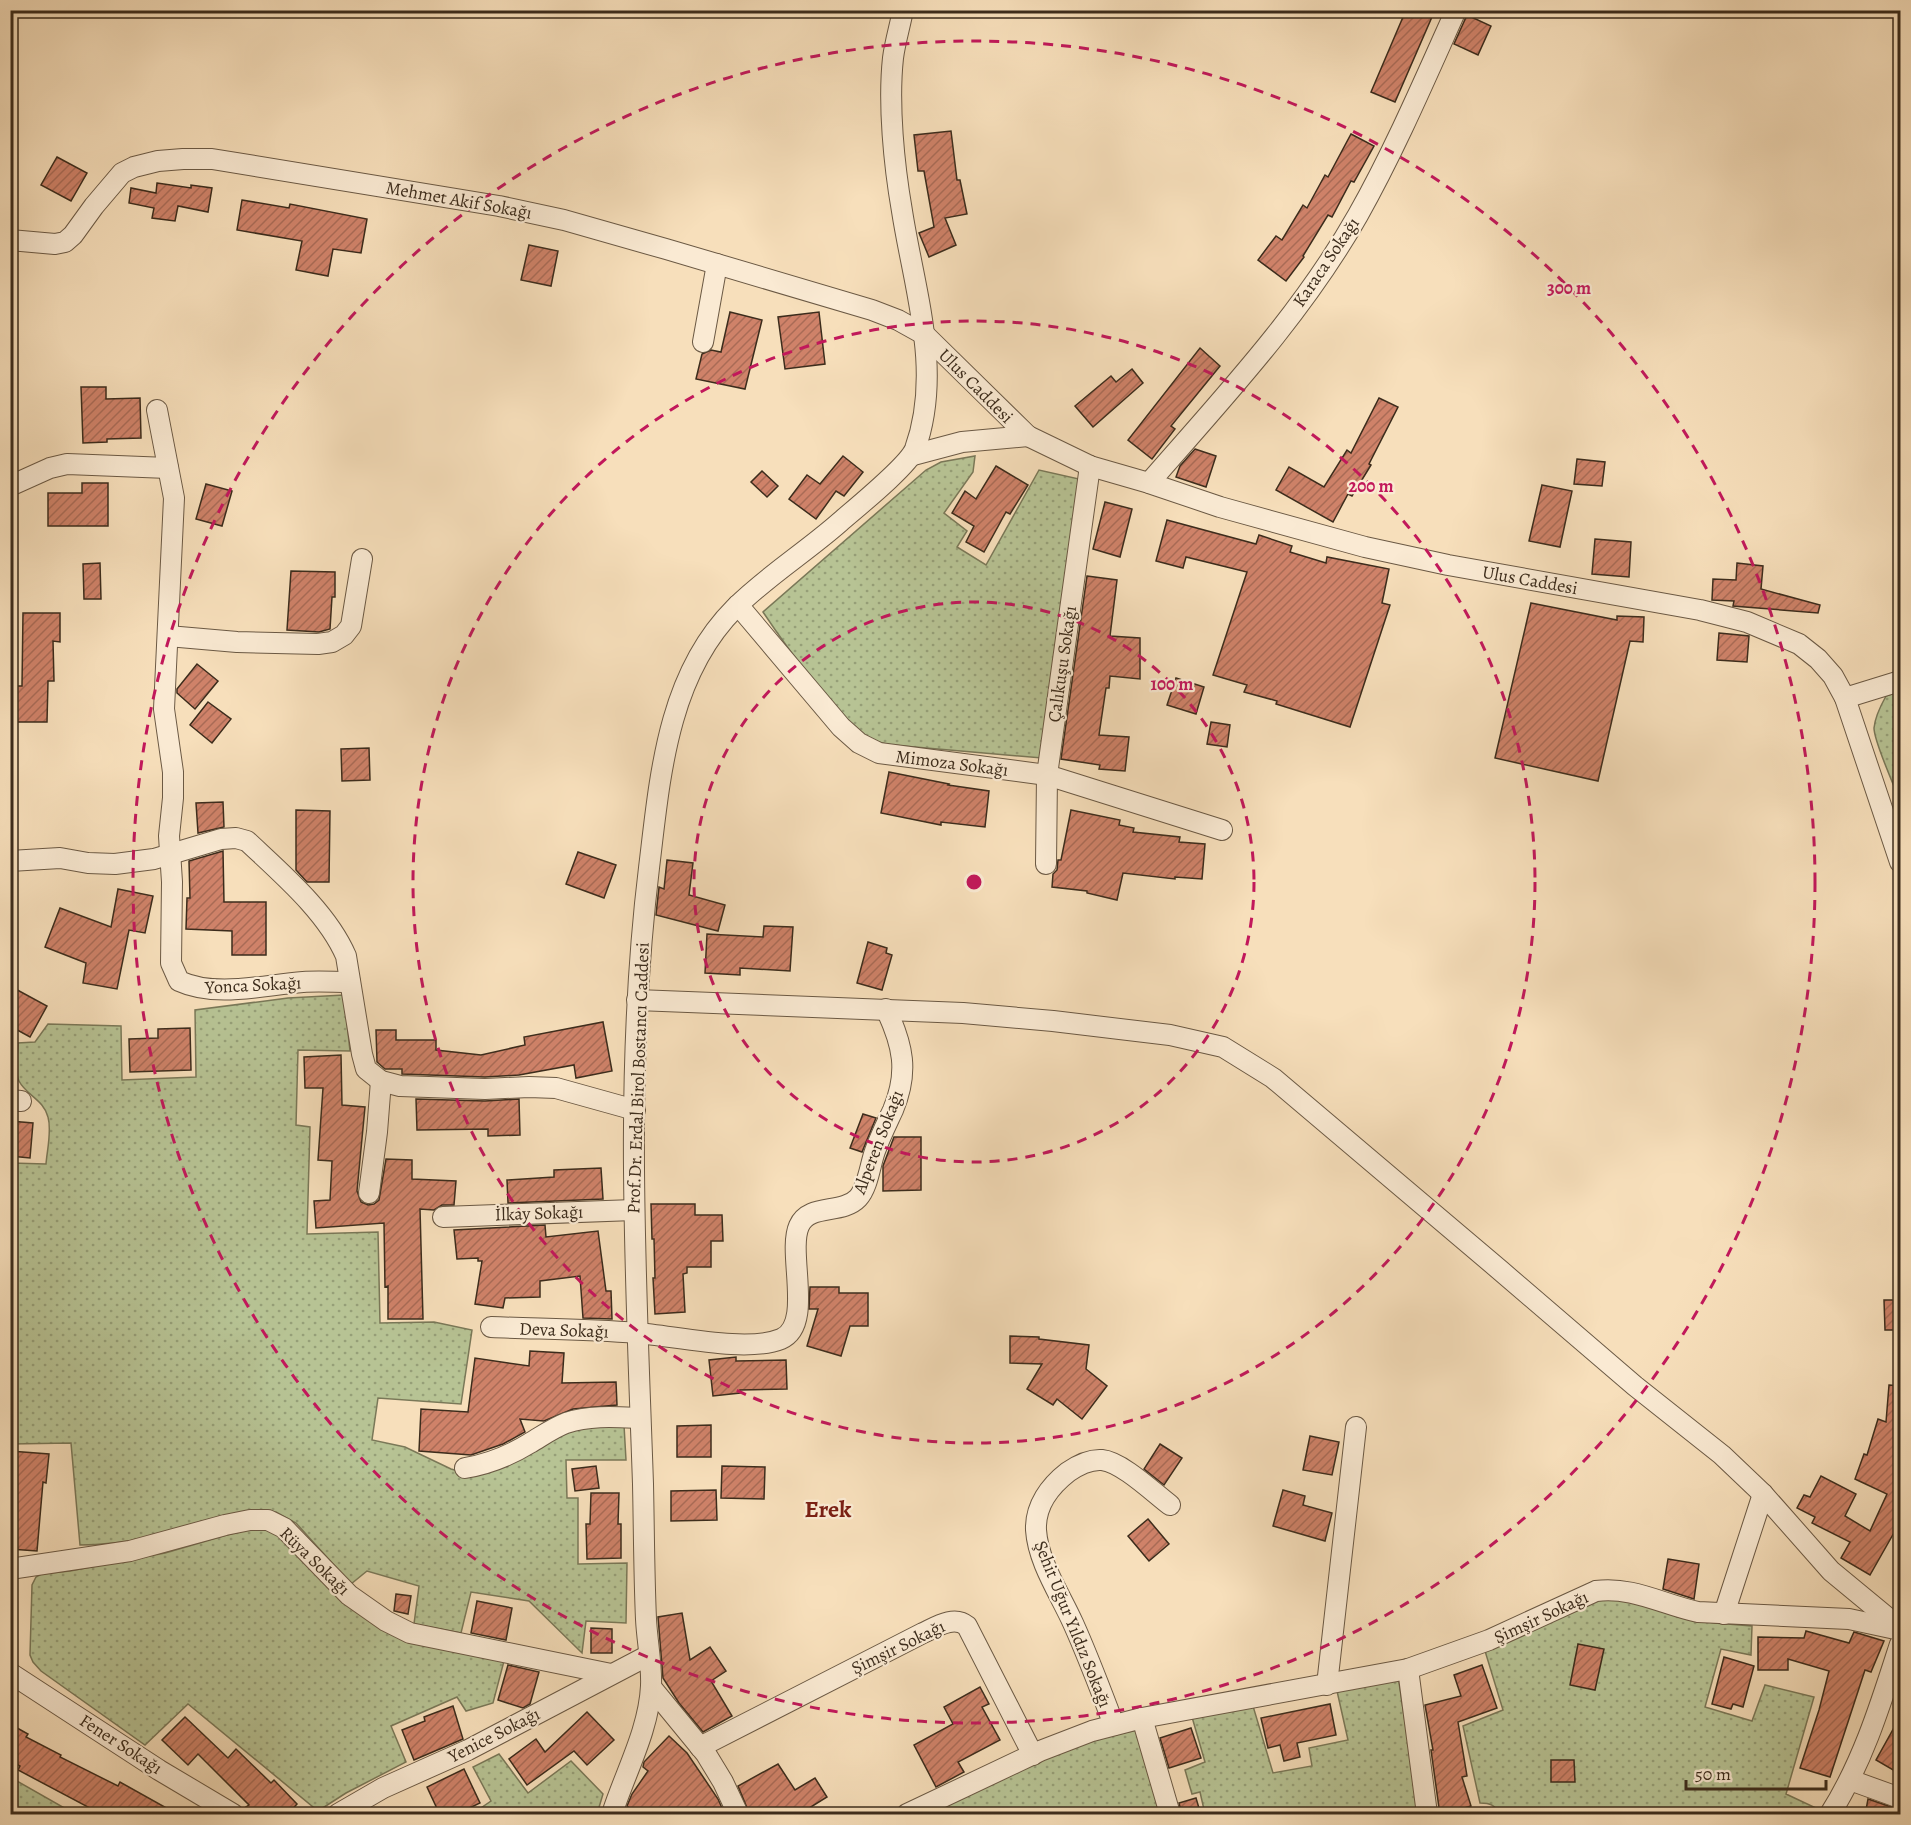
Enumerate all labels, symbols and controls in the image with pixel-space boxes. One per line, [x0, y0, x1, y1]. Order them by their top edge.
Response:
street label: Mehmet Akif Sokağı [384, 175, 534, 225]
street label: Karaca Sokağı [1287, 212, 1365, 312]
text: 300 m [1547, 276, 1591, 300]
street label: Ulus Caddesi [933, 343, 1019, 429]
text: 200 m [1348, 474, 1394, 498]
street label: Ulus Caddesi [1480, 560, 1580, 600]
street label: Çalıkuşu Sokağı [1042, 604, 1082, 724]
text: 100 m [1151, 672, 1193, 696]
street label: Mimoza Sokağı [894, 744, 1010, 782]
centre of rings [964, 872, 984, 892]
street label: Prof.Dr. Erdal Birol Bostancı Caddesi [621, 942, 655, 1214]
street label: Yonca Sokağı [203, 970, 302, 1000]
street label: Alperen Sokağı [847, 1087, 909, 1198]
street label: İlkay Sokağı [494, 1199, 584, 1227]
street label: Deva Sokağı [519, 1316, 609, 1344]
district label: Erek [805, 1493, 852, 1525]
street label: Rüya Sokağı [275, 1521, 355, 1601]
street label: Şehit Uğur Yıldız Sokağı [1029, 1537, 1117, 1711]
street label: Şimşir Sokağı [1490, 1585, 1592, 1649]
street label: Şimşir Sokağı [847, 1614, 949, 1680]
street label: Yenice Sokağı [443, 1702, 544, 1769]
street label: Fener Sokağı [75, 1708, 167, 1780]
scale bar [1686, 1753, 1826, 1791]
text: 50 m [1695, 1762, 1731, 1786]

